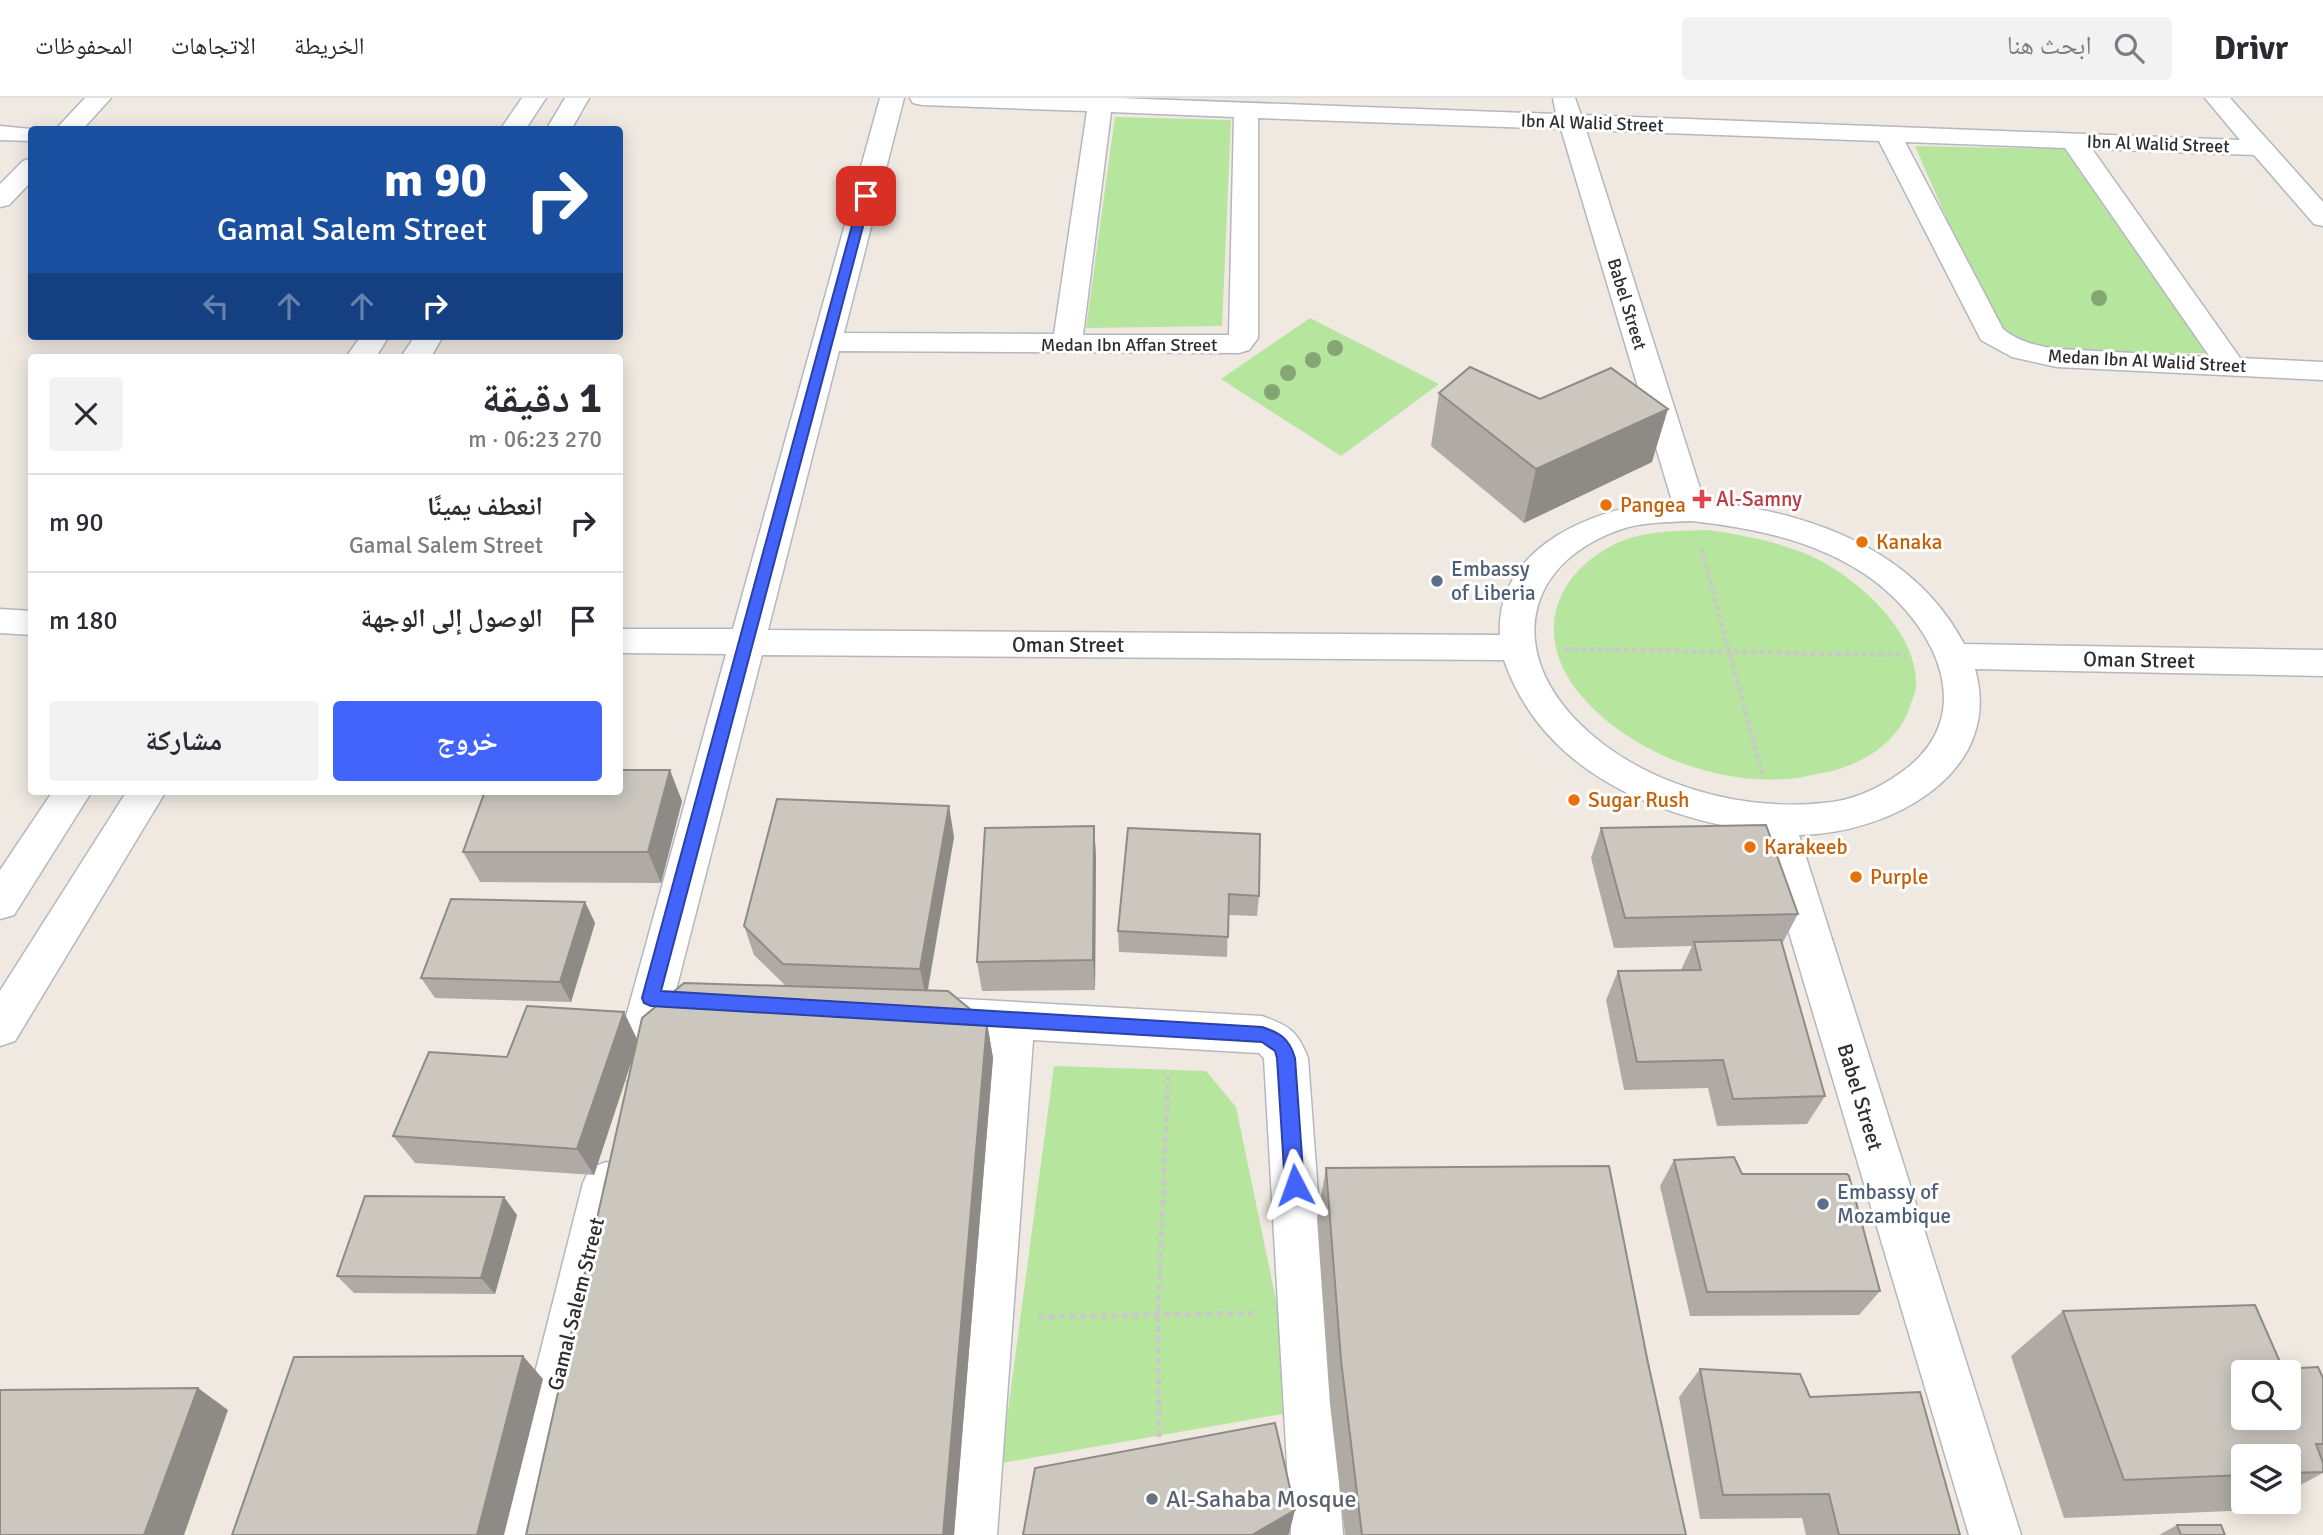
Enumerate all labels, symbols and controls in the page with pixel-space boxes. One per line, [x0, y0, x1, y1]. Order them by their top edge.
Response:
search box [1682, 17, 2172, 80]
text: Drivr [2214, 28, 2288, 69]
icon: search [2110, 29, 2148, 67]
text: ابحث هنا [2007, 30, 2092, 62]
text: المحفوظات [35, 31, 133, 61]
text: الاتجاهات [171, 31, 256, 61]
text: الخريطة [294, 31, 365, 61]
street label: Ibn Al Walid Street [1520, 110, 1664, 136]
street label: Ibn Al Walid Street [2086, 131, 2230, 157]
text: 90 m [384, 150, 487, 210]
icon: right [511, 154, 602, 245]
pin [836, 166, 896, 226]
icon: arrive [847, 177, 885, 215]
text: Gamal Salem Street [217, 210, 487, 249]
street label: Babel Street [1603, 256, 1651, 352]
icon: left [197, 287, 235, 325]
icon: ahead [270, 287, 308, 325]
icon: ahead [343, 287, 381, 325]
icon: right [416, 287, 454, 325]
street label: Medan Ibn Affan Street [1041, 334, 1217, 356]
street label: Medan Ibn Al Walid Street [2047, 345, 2247, 377]
text: 1 دقيقة [482, 373, 602, 424]
button: close [49, 377, 123, 451]
text: 270 m · 06:23 [468, 425, 602, 454]
place label: Al-Samny [1716, 486, 1802, 512]
text: انعطف يمينًا [427, 491, 543, 523]
marker: Al-Samny [1694, 491, 1710, 507]
place label: Pangea [1620, 492, 1686, 518]
marker: Pangea [1598, 497, 1614, 513]
icon: right [564, 504, 602, 542]
text: 90 m [49, 507, 104, 539]
place label: Kanaka [1876, 529, 1942, 555]
text: Gamal Salem Street [349, 531, 543, 560]
marker: Kanaka [1854, 534, 1870, 550]
place label: Embassy of Liberia [1451, 556, 1536, 606]
marker: Embassy of Liberia [1429, 573, 1445, 589]
icon: arrive [564, 602, 602, 640]
text: الوصول إلى الوجهة [361, 603, 543, 635]
text: 180 m [49, 605, 118, 637]
street label: Oman Street [1012, 632, 1124, 658]
street label: Oman Street [2083, 646, 2195, 674]
button: مشاركة [49, 701, 319, 781]
button: خروج [333, 701, 602, 781]
place label: Sugar Rush [1588, 787, 1690, 813]
marker: Sugar Rush [1566, 792, 1582, 808]
place label: Karakeeb [1764, 834, 1848, 860]
marker: Karakeeb [1742, 839, 1758, 855]
place label: Purple [1870, 864, 1928, 890]
marker: Purple [1848, 869, 1864, 885]
street label: Babel Street [1831, 1040, 1889, 1154]
position arrow [1258, 1148, 1332, 1222]
place label: Embassy of Mozambique [1837, 1179, 1951, 1229]
marker: Embassy of Mozambique [1815, 1196, 1831, 1212]
street label: Gamal Salem Street [542, 1215, 610, 1393]
map controls [2231, 1360, 2301, 1514]
button: search [2231, 1360, 2301, 1430]
button: layers [2231, 1444, 2301, 1514]
place label: Al-Sahaba Mosque [1166, 1484, 1357, 1514]
marker: Al-Sahaba Mosque [1144, 1491, 1160, 1507]

